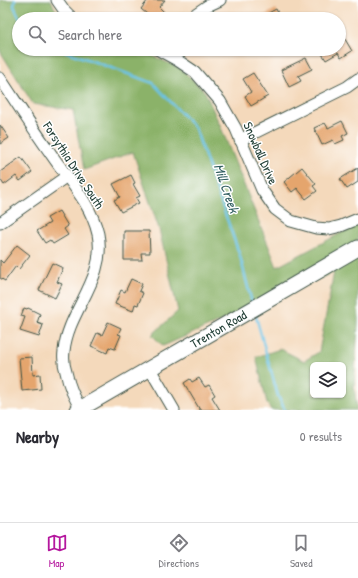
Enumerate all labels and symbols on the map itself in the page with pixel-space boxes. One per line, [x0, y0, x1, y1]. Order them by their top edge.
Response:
street label: Forsythia Drive South [39, 117, 109, 212]
street label: Snowball Drive [239, 119, 283, 187]
water label: Mill Creek [210, 161, 245, 216]
street label: Trenton Road [187, 306, 250, 352]

